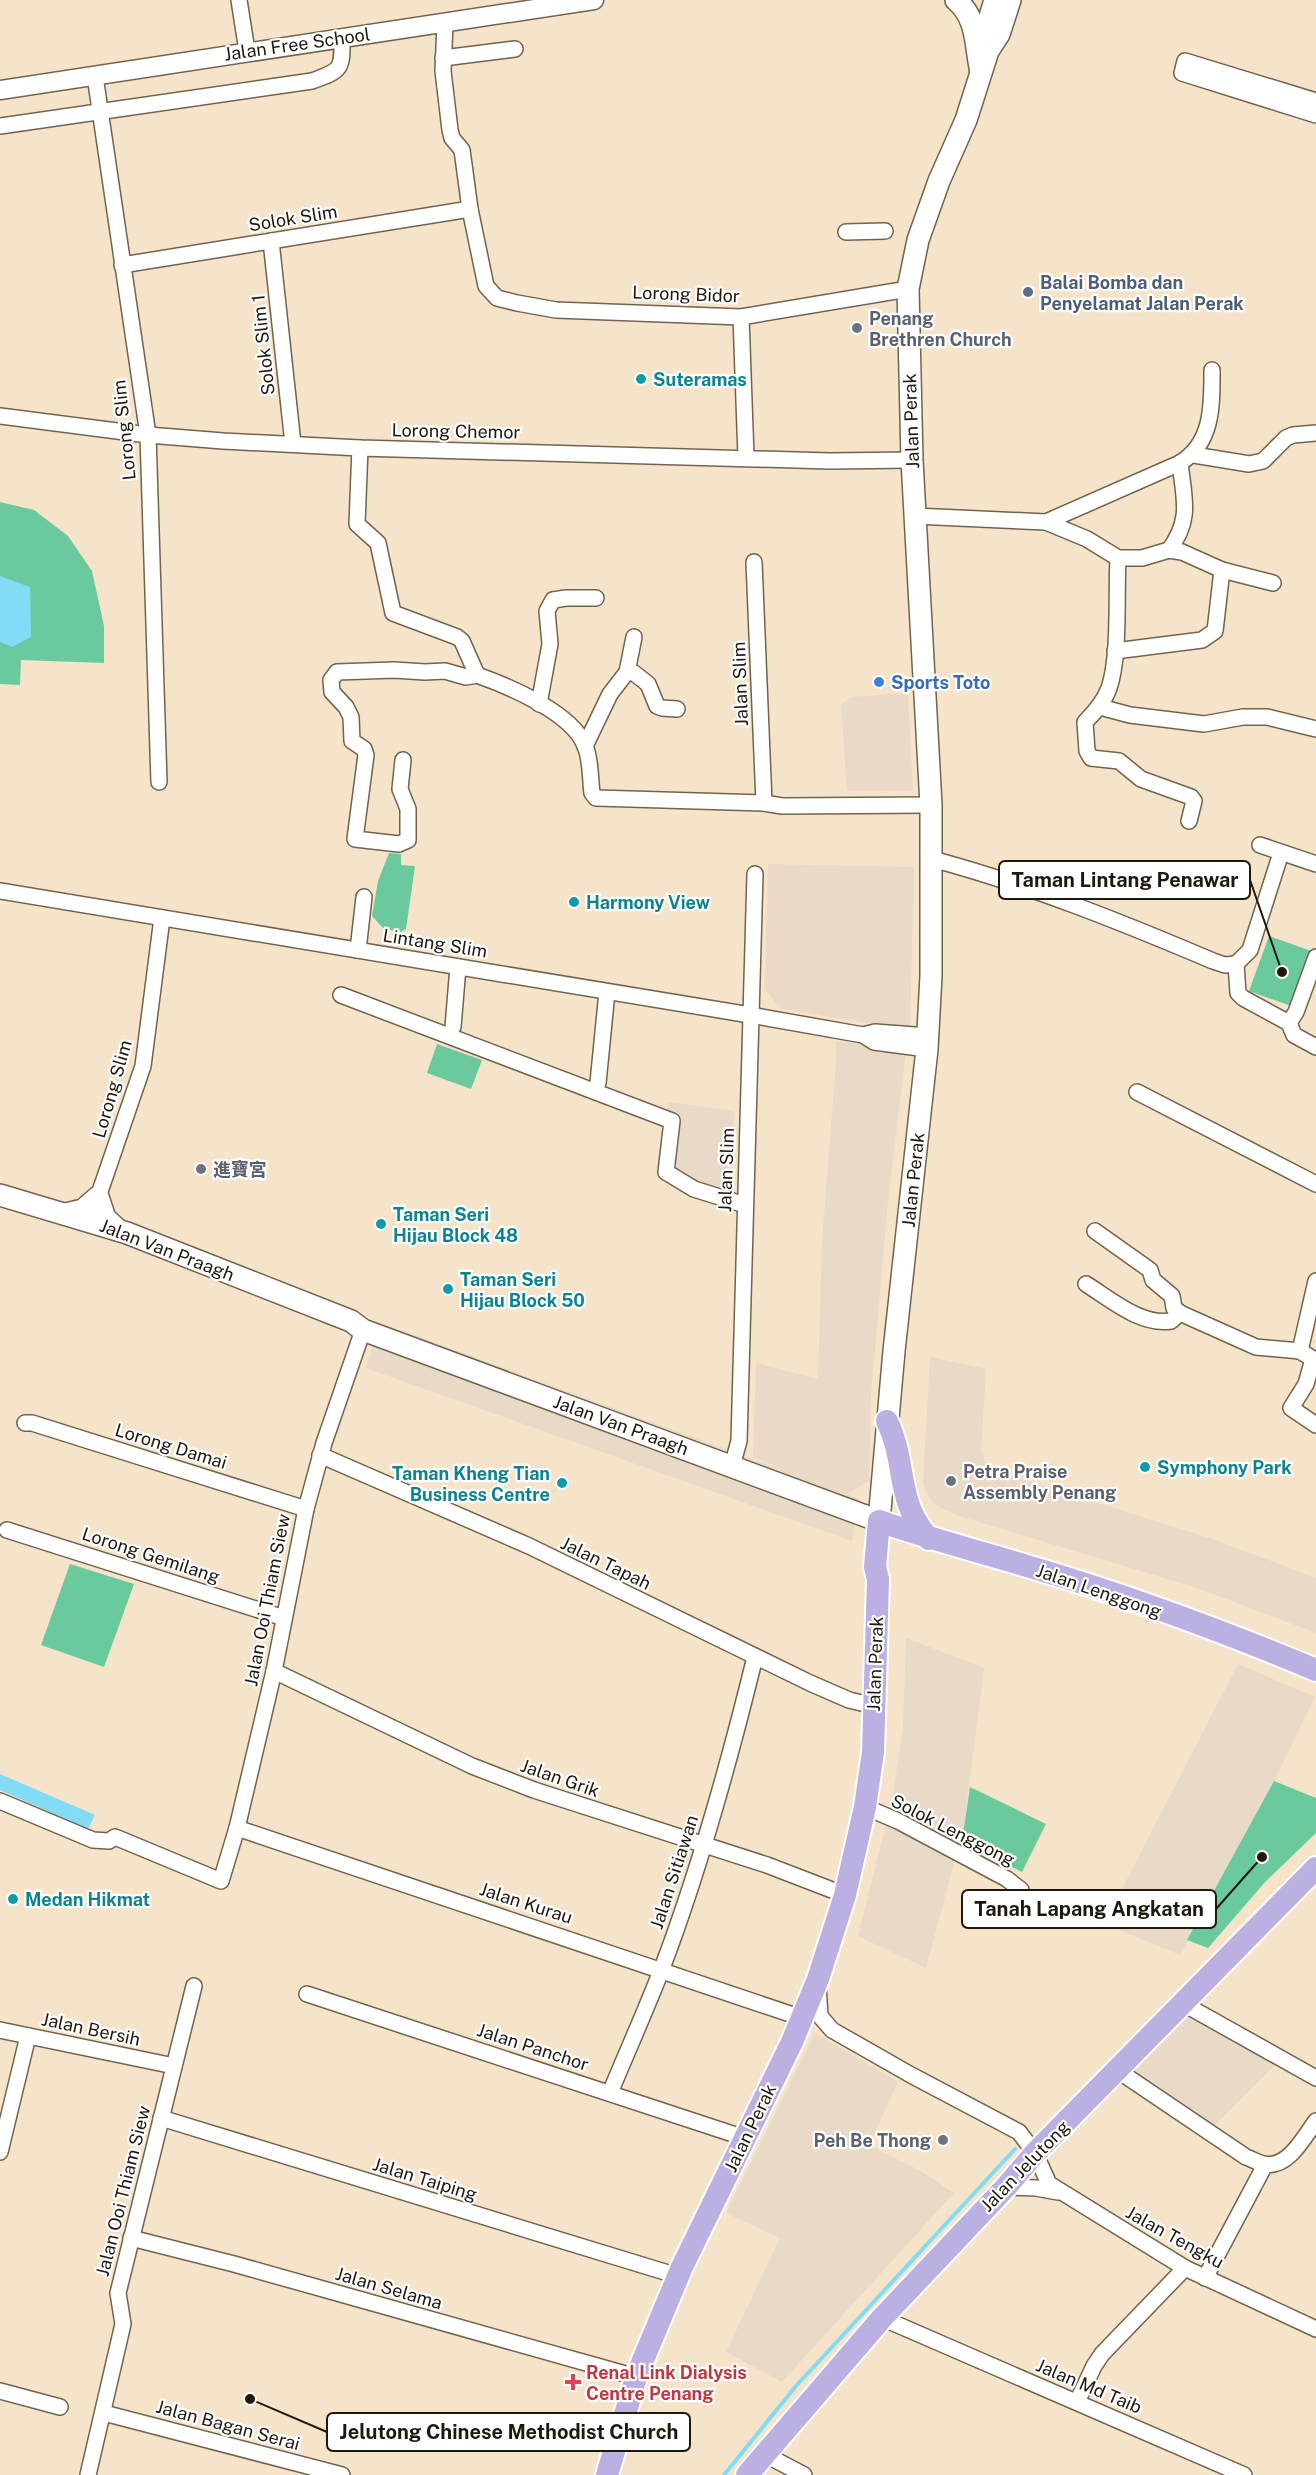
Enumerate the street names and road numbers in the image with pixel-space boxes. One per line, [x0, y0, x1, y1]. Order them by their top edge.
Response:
street label: Jalan Free School [223, 23, 371, 65]
street label: Solok Slim [247, 201, 339, 235]
street label: Lorong Bidor [632, 282, 740, 306]
street label: Solok Slim 1 [247, 294, 279, 396]
street label: Jalan Perak [899, 373, 923, 469]
street label: Lorong Slim [108, 379, 140, 481]
street label: Lorong Chemor [391, 419, 521, 443]
street label: Jalan Slim [728, 641, 752, 727]
street label: Lintang Slim [381, 924, 489, 962]
street label: Lorong Slim [88, 1038, 136, 1140]
street label: Jalan Slim [714, 1127, 738, 1213]
street label: Jalan Perak [898, 1132, 928, 1228]
street label: Jalan Van Praagh [97, 1215, 237, 1285]
street label: Jalan Van Praagh [551, 1391, 691, 1459]
street label: Lorong Damai [113, 1419, 229, 1473]
street label: Jalan Ooi Thiam Siew [240, 1512, 294, 1688]
street label: Lorong Gemilang [79, 1523, 223, 1587]
street label: Jalan Tapah [558, 1532, 654, 1594]
street label: Jalan Lenggong [1034, 1560, 1164, 1622]
street label: Jalan Perak [863, 1616, 887, 1712]
street label: Jalan Grik [518, 1755, 602, 1801]
street label: Solok Lenggong [888, 1790, 1018, 1870]
street label: Jalan Sitiawan [646, 1812, 702, 1932]
street label: Jalan Kurau [477, 1878, 575, 1928]
street label: Jalan Bersih [40, 2008, 142, 2050]
street label: Jalan Panchor [475, 2019, 591, 2075]
street label: Jalan Perak [720, 2081, 780, 2175]
street label: Jalan Ooi Thiam Siew [92, 2103, 154, 2279]
street label: Jalan Jelutong [976, 2116, 1074, 2216]
street label: Jalan Taiping [370, 2153, 480, 2205]
street label: Jalan Tengku [1122, 2201, 1228, 2273]
street label: Jalan Selama [333, 2263, 445, 2313]
street label: Jalan Md Taib [1033, 2354, 1145, 2418]
street label: Jalan Bagan Serai [154, 2396, 302, 2454]

